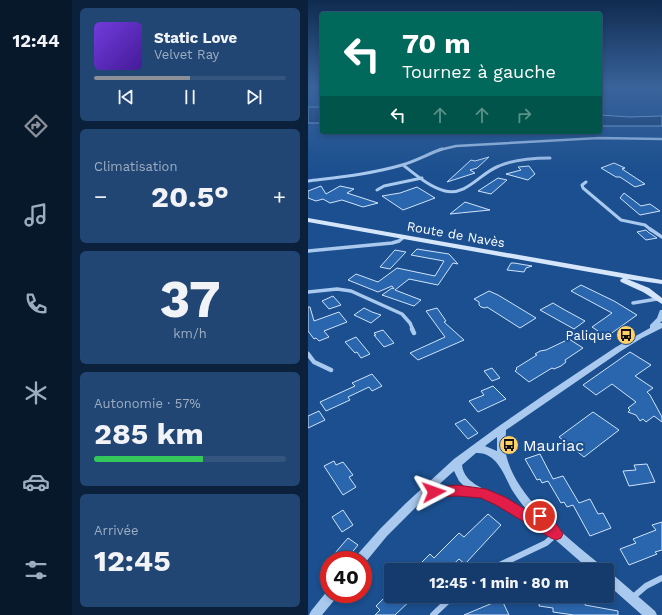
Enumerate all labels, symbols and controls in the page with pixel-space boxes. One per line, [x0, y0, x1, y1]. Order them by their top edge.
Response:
text: 70 m [402, 27, 471, 60]
icon: left [336, 28, 388, 80]
text: Static Love [154, 29, 237, 47]
text: 12:44 [12, 30, 60, 51]
text: Velvet Ray [154, 47, 219, 62]
text: Tournez à gauche [402, 61, 556, 82]
icon: previous [115, 86, 137, 108]
icon: pause [179, 86, 201, 108]
icon: next [243, 86, 265, 108]
icon: left [387, 104, 409, 126]
icon: ahead [429, 104, 451, 126]
icon: ahead [471, 104, 493, 126]
icon: right [513, 104, 535, 126]
icon: directions [22, 112, 50, 140]
text: Climatisation [94, 159, 177, 174]
text: 20.5° [151, 179, 229, 214]
text: − [94, 184, 107, 209]
text: + [273, 184, 286, 209]
icon: music [22, 201, 50, 229]
street label: Route de Navès [406, 218, 506, 251]
text: 37 [160, 269, 221, 330]
icon: phone [22, 290, 50, 318]
bus stop icon: Palique [615, 324, 637, 346]
text: km/h [173, 326, 207, 341]
place label: Palique [566, 328, 612, 343]
icon: climate [22, 379, 50, 407]
text: Autonomie · 57% [94, 396, 201, 411]
text: 285 km [94, 416, 204, 451]
bus stop icon: Mauriac [498, 434, 520, 456]
place label: Mauriac [523, 436, 584, 455]
icon: car [22, 468, 50, 496]
position arrow [413, 471, 455, 513]
pin [523, 499, 557, 533]
icon: arrive [529, 505, 551, 527]
text: Arrivée [94, 523, 138, 538]
text: 12:45 [94, 543, 171, 578]
speed limit sign: 40 [320, 551, 372, 603]
icon: filters [22, 556, 50, 584]
text: 12:45 · 1 min · 80 m [429, 574, 569, 592]

